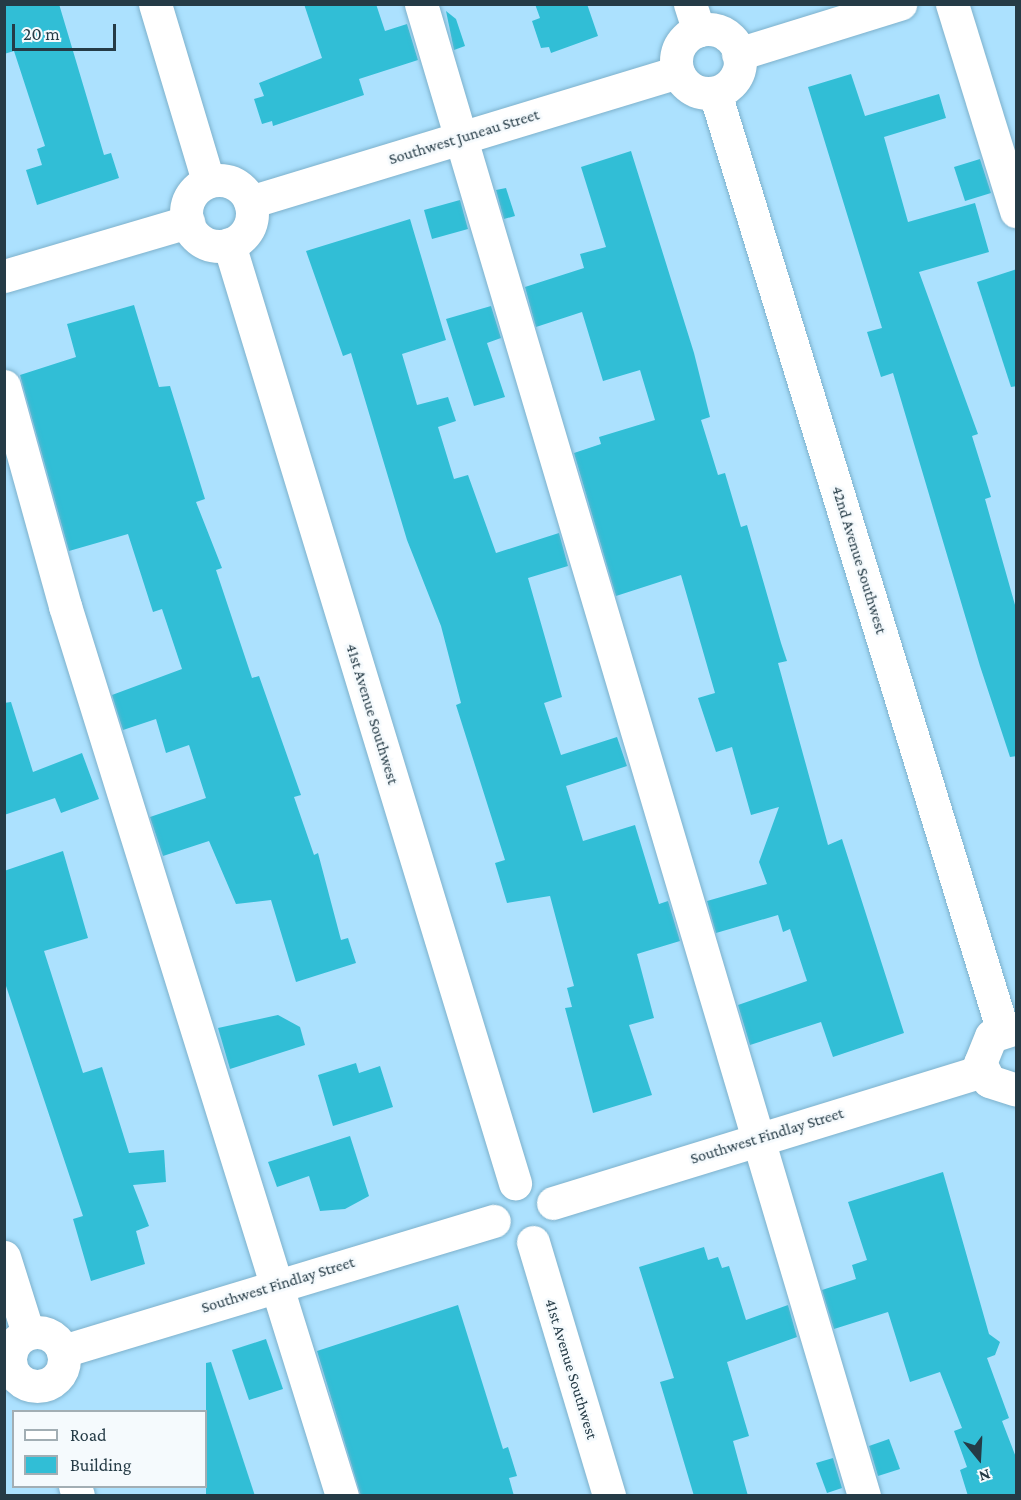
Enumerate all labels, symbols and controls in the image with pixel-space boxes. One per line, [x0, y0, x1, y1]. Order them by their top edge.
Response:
scale bar [15, 12, 118, 50]
text: 20 m [23, 24, 60, 44]
street label: Southwest Juneau Street [386, 105, 542, 169]
street label: 42nd Avenue Southwest [827, 484, 891, 636]
street label: 41st Avenue Southwest [341, 641, 403, 787]
street label: Southwest Findlay Street [688, 1104, 846, 1168]
street label: Southwest Findlay Street [199, 1253, 357, 1317]
street label: 41st Avenue Southwest [540, 1296, 602, 1442]
legend [12, 1410, 207, 1488]
text: Road [70, 1425, 107, 1445]
north arrow [949, 1428, 1009, 1488]
text: Building [70, 1455, 131, 1475]
text: N [977, 1466, 993, 1485]

